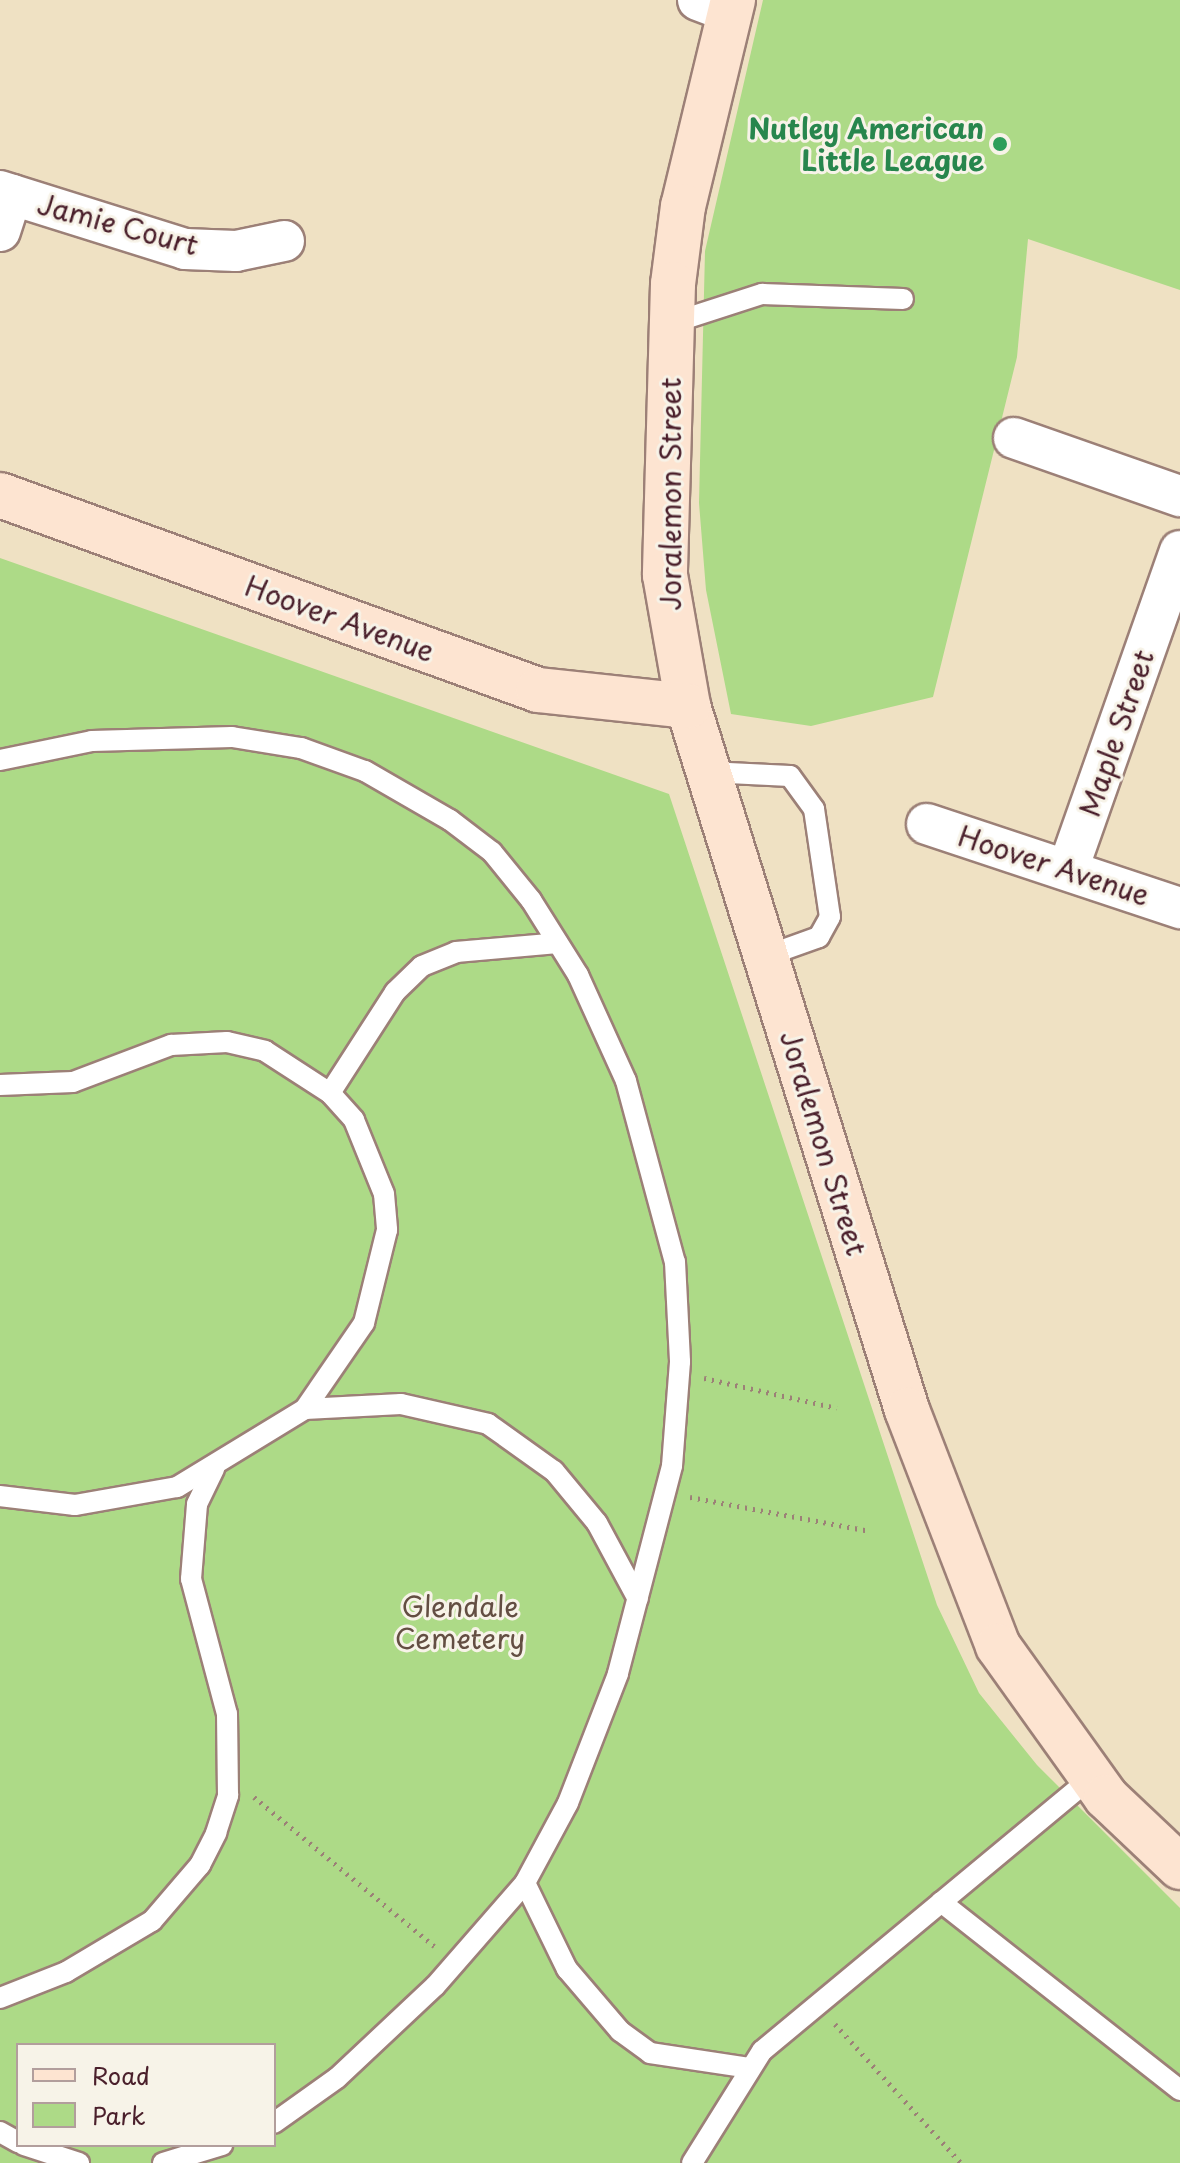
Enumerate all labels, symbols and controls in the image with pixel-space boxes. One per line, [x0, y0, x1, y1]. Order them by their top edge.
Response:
place label: Nutley American Little League [746, 111, 984, 177]
marker: Nutley American Little League [991, 135, 1009, 153]
street label: Jamie Court [33, 186, 203, 262]
street label: Joralemon Street [653, 378, 687, 610]
street label: Hoover Avenue [241, 568, 439, 668]
street label: Maple Street [1072, 645, 1160, 821]
street label: Hoover Avenue [954, 818, 1154, 912]
street label: Joralemon Street [774, 1027, 874, 1259]
park label: Glendale Cemetery [395, 1589, 525, 1655]
legend [16, 2043, 276, 2147]
text: Road [92, 2057, 150, 2093]
text: Park [92, 2097, 146, 2133]

